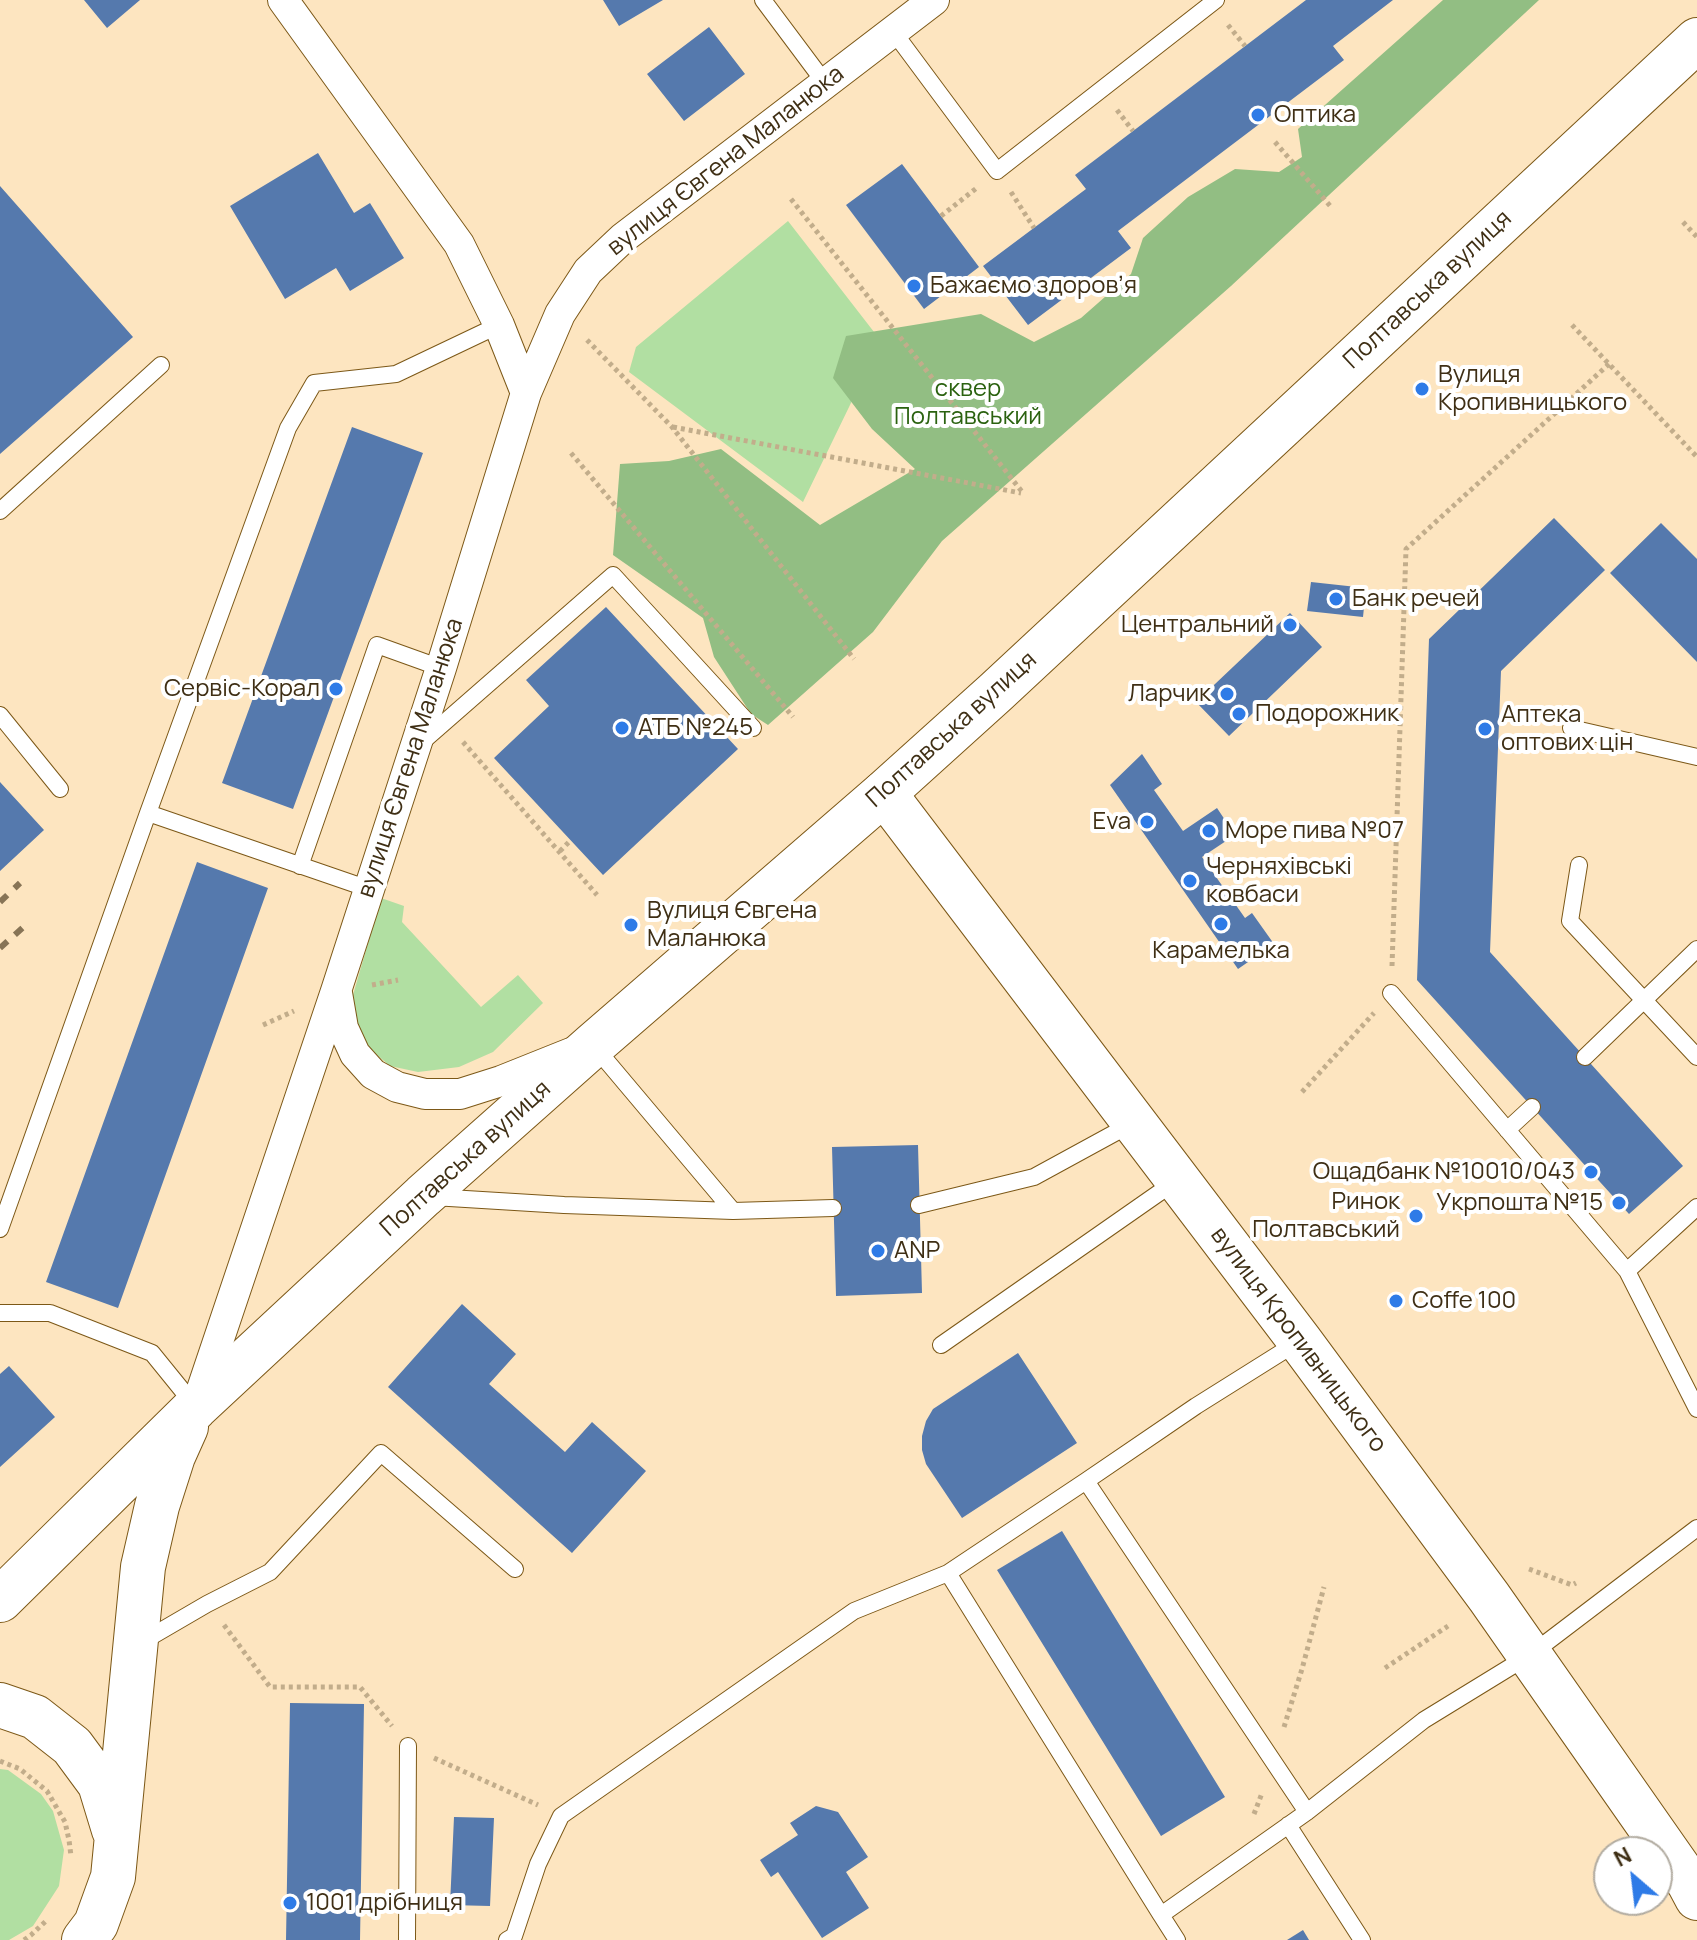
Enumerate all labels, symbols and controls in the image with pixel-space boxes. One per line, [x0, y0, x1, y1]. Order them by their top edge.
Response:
street label: вулиця Євгена Маланюка [602, 60, 850, 262]
place label: Оптика [1274, 101, 1356, 129]
marker: Оптика [1249, 106, 1267, 124]
street label: Полтавська вулиця [1338, 205, 1518, 375]
place label: Бажаємо здоровʼя [930, 272, 1137, 300]
marker: Бажаємо здоровʼя [905, 277, 923, 295]
place label: Вулиця Кропивницького [1438, 361, 1627, 417]
park label: сквер Полтавський [894, 375, 1042, 431]
marker: Вулиця Кропивницького [1413, 380, 1431, 398]
place label: Банк речей [1352, 585, 1480, 613]
marker: Банк речей [1327, 590, 1345, 608]
place label: Центральний [1121, 611, 1274, 639]
street label: вулиця Євгена Маланюка [352, 615, 470, 901]
marker: Центральний [1281, 616, 1299, 634]
street label: Полтавська вулиця [861, 646, 1043, 814]
place label: Сервіс-Корал [164, 675, 320, 703]
marker: Сервіс-Корал [327, 680, 345, 698]
place label: Ларчик [1128, 680, 1211, 708]
marker: Ларчик [1218, 685, 1236, 703]
place label: Подорожник [1255, 700, 1399, 728]
place label: Аптека оптових цін [1501, 701, 1634, 757]
marker: Подорожник [1230, 705, 1248, 723]
place label: АТБ №245 [638, 714, 753, 742]
marker: АТБ №245 [613, 719, 631, 737]
marker: Аптека оптових цін [1476, 720, 1494, 738]
place label: Eva [1093, 808, 1131, 836]
marker: Eva [1138, 813, 1156, 831]
place label: Море пива №07 [1225, 817, 1404, 845]
marker: Море пива №07 [1200, 822, 1218, 840]
place label: Черняхівські ковбаси [1206, 853, 1352, 909]
marker: Черняхівські ковбаси [1181, 872, 1199, 890]
place label: Вулиця Євгена Маланюка [647, 897, 817, 953]
marker: Карамелька [1212, 915, 1230, 933]
marker: Вулиця Євгена Маланюка [622, 916, 640, 934]
place label: Карамелька [1152, 937, 1290, 965]
street label: Полтавська вулиця [375, 1075, 557, 1243]
place label: Ощадбанк №10010/043 [1313, 1158, 1575, 1186]
marker: Ощадбанк №10010/043 [1582, 1163, 1600, 1181]
place label: Ринок Полтавський [1252, 1188, 1400, 1244]
place label: Укрпошта №15 [1436, 1189, 1603, 1217]
marker: Укрпошта №15 [1610, 1194, 1628, 1212]
marker: Ринок Полтавський [1407, 1207, 1425, 1225]
street label: вулиця Кропивницького [1204, 1222, 1392, 1458]
place label: ANP [894, 1237, 940, 1265]
marker: ANP [869, 1242, 887, 1260]
place label: Coffe 100 [1412, 1287, 1516, 1315]
marker: Coffe 100 [1387, 1292, 1405, 1310]
north arrow [1593, 1836, 1673, 1916]
text: N [1609, 1840, 1637, 1874]
place label: 1001 дрібниця [306, 1889, 463, 1917]
marker: 1001 дрібниця [281, 1894, 299, 1912]

